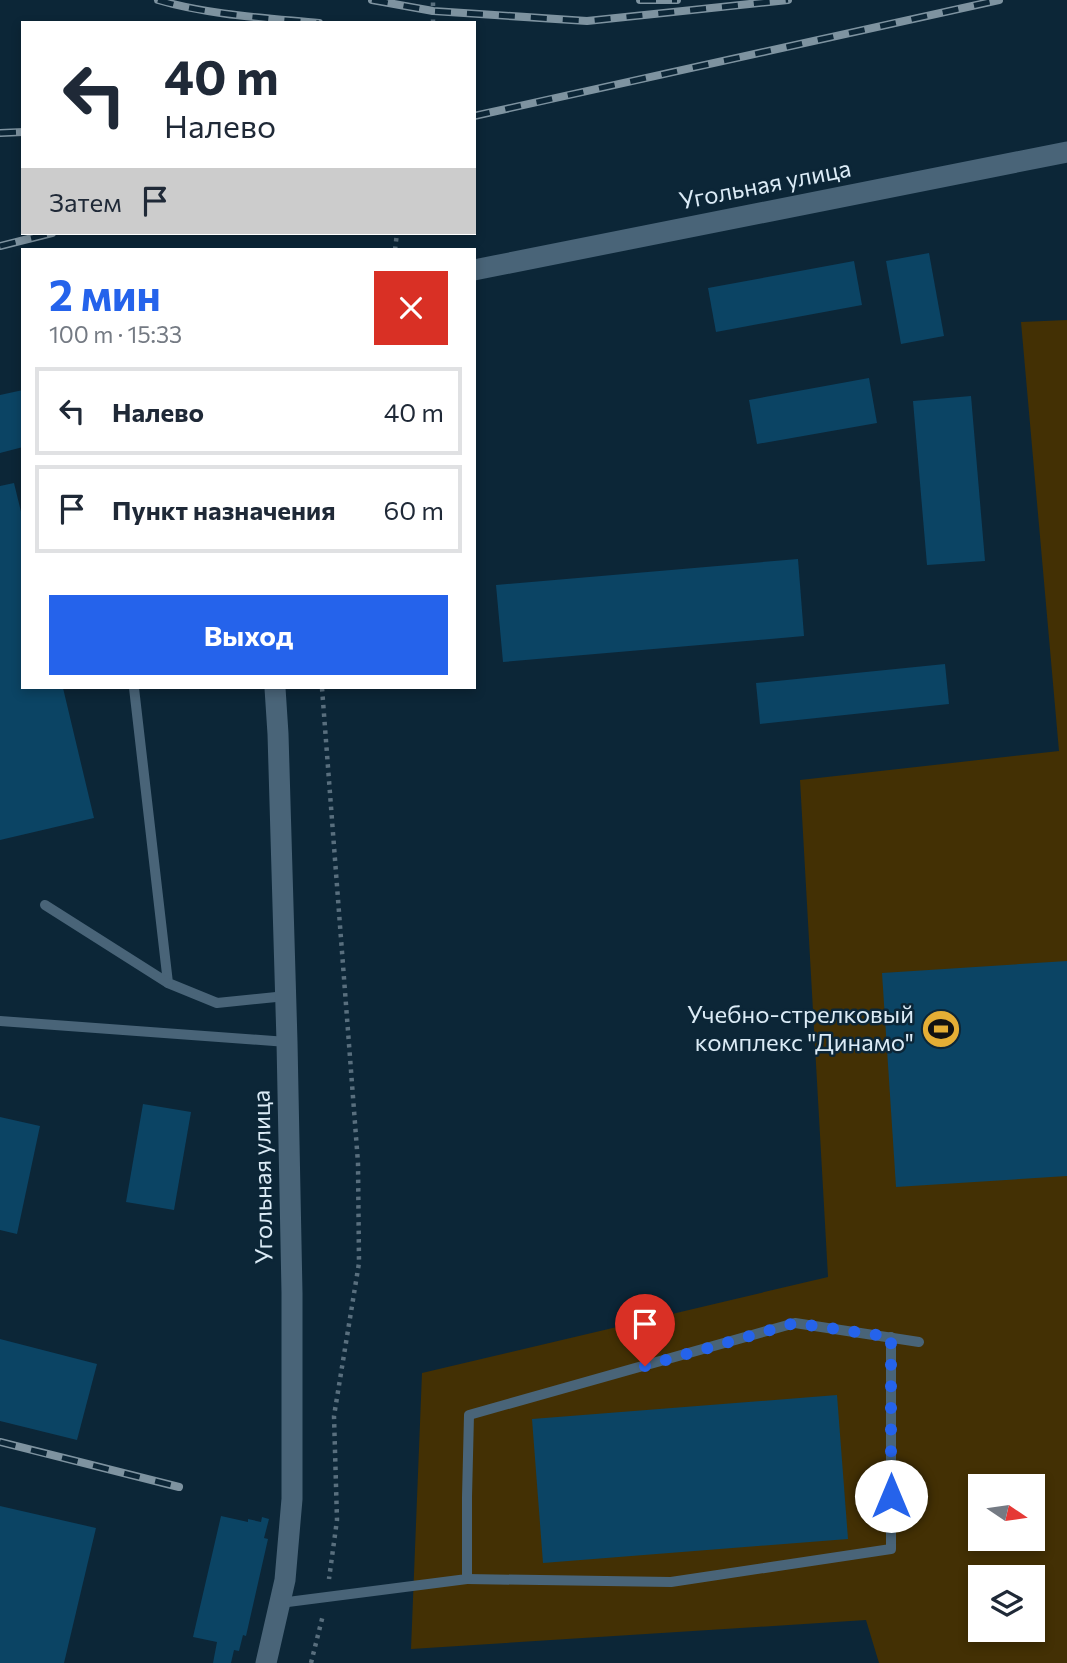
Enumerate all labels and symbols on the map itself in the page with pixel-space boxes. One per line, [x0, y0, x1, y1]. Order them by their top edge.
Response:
street label: Угольная улица [676, 153, 853, 214]
place label: Учебно-стрелковый комплекс "Динамо" [687, 999, 914, 1056]
sports icon: Учебно-стрелковый комплекс "Динамо" [920, 1008, 962, 1050]
street label: Угольная улица [245, 1090, 278, 1264]
pin [615, 1294, 675, 1366]
position arrow [854, 1459, 928, 1533]
north arrow [968, 1474, 1045, 1550]

